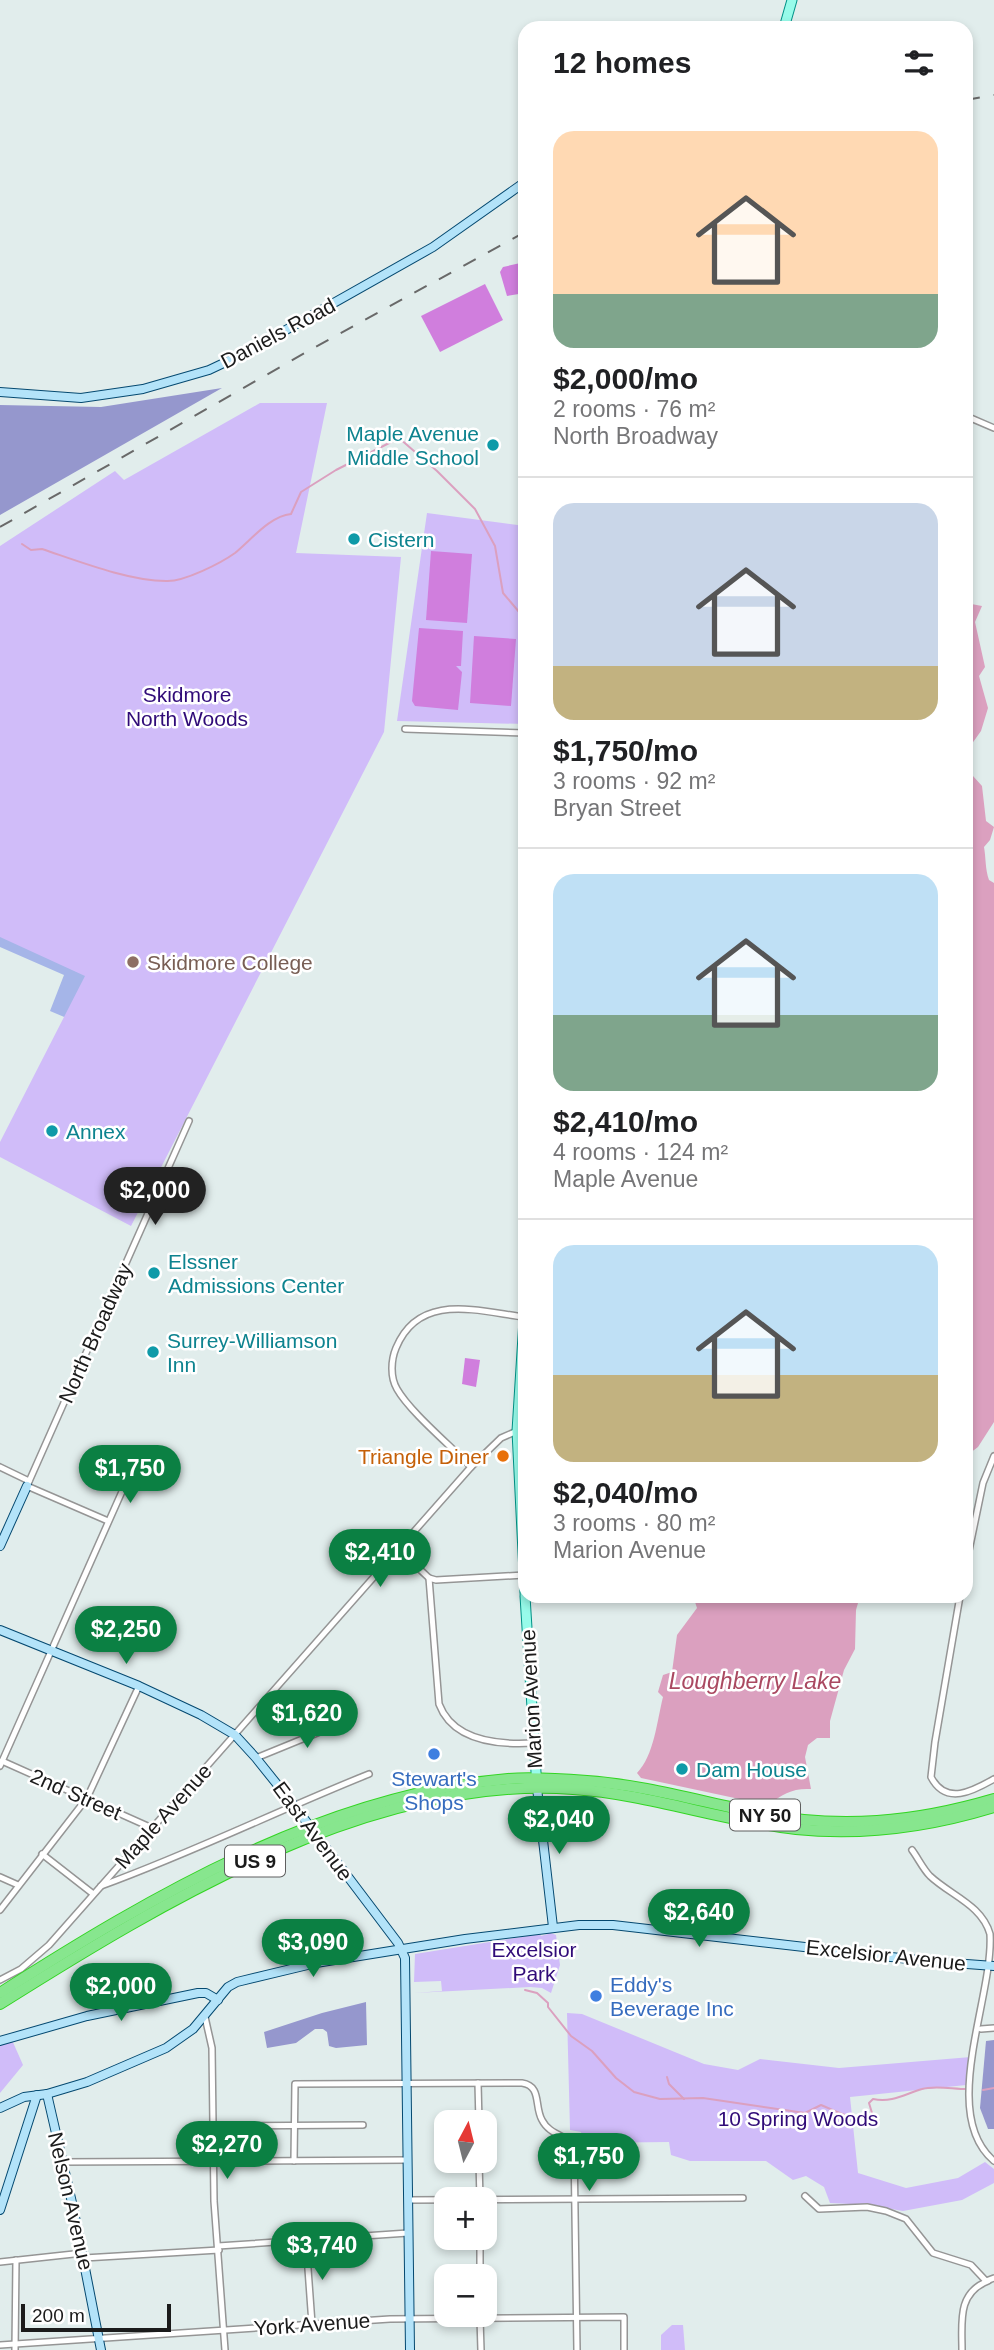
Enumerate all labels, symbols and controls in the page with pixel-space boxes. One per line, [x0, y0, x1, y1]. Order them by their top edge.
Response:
icon: filters [900, 44, 938, 82]
text: 12 homes [553, 46, 691, 79]
icon: home [683, 177, 809, 303]
street label: Daniels Road [217, 293, 339, 373]
text: $2,000/mo [553, 362, 698, 395]
text: 2 rooms · 76 m² [553, 396, 715, 422]
place label: Maple Avenue Middle School [346, 422, 479, 469]
text: North Broadway [553, 423, 718, 449]
marker: Maple Avenue Middle School [485, 437, 501, 453]
place label: Cistern [368, 528, 435, 551]
marker: Cistern [346, 531, 362, 547]
icon: home [683, 549, 809, 675]
park label: Skidmore North Woods [126, 683, 248, 730]
text: $1,750/mo [553, 734, 698, 767]
text: 3 rooms · 92 m² [553, 768, 715, 794]
text: Bryan Street [553, 795, 681, 821]
icon: home [683, 920, 809, 1046]
place label: Skidmore College [147, 951, 313, 974]
marker: Skidmore College [125, 954, 141, 970]
text: $2,410/mo [553, 1105, 698, 1138]
place label: Annex [66, 1120, 126, 1143]
marker: Annex [44, 1123, 60, 1139]
text: 4 rooms · 124 m² [553, 1139, 728, 1165]
text: Maple Avenue [553, 1166, 698, 1192]
pin: $2,000 [98, 1168, 212, 1227]
text: $2,000 [120, 1177, 190, 1203]
place label: Elssner Admissions Center [168, 1250, 344, 1297]
street label: North Broadway [54, 1259, 136, 1406]
marker: Elssner Admissions Center [146, 1265, 162, 1281]
icon: home [683, 1291, 809, 1417]
place label: Surrey-Williamson Inn [167, 1329, 337, 1376]
marker: Surrey-Williamson Inn [145, 1344, 161, 1360]
place label: Triangle Diner [358, 1445, 489, 1468]
pin: $1,750 [73, 1446, 187, 1505]
marker: Triangle Diner [495, 1448, 511, 1464]
text: $1,750 [95, 1455, 165, 1481]
text: $2,040/mo [553, 1476, 698, 1509]
text: 3 rooms · 80 m² [553, 1510, 715, 1536]
pin: $2,410 [323, 1530, 437, 1589]
text: Marion Avenue [553, 1537, 706, 1563]
text: $2,410 [345, 1539, 415, 1565]
pin: $2,250 [69, 1606, 183, 1666]
text: $2,250 [91, 1616, 161, 1642]
street label: Marion Avenue [516, 1629, 546, 1769]
water label: Loughberry Lake [669, 1668, 841, 1694]
pin: $1,620 [250, 1690, 364, 1750]
text: $1,620 [272, 1700, 342, 1726]
marker: Stewart's Shops [426, 1746, 442, 1762]
place label: Dam House [696, 1758, 807, 1781]
street label: Maple Avenue [110, 1759, 216, 1873]
marker: Dam House [674, 1761, 690, 1777]
street label: 2nd Street [27, 1764, 125, 1824]
place label: Stewart's Shops [391, 1767, 477, 1814]
street label: East Avenue [268, 1777, 358, 1885]
pin: $2,040 [502, 1797, 616, 1856]
road number: NY 50 [730, 1800, 800, 1830]
text: $2,040 [524, 1806, 594, 1832]
road number: US 9 [225, 1845, 285, 1876]
pin: $2,640 [642, 1890, 756, 1949]
text: $2,640 [664, 1899, 734, 1925]
pin: $3,090 [256, 1920, 370, 1979]
text: $3,090 [278, 1929, 348, 1955]
street label: Excelsior Avenue [805, 1935, 967, 1975]
park label: Excelsior Park [491, 1938, 577, 1985]
pin: $2,000 [64, 1964, 178, 2023]
text: $2,000 [86, 1973, 156, 1999]
place label: Eddy's Beverage Inc [610, 1973, 734, 2020]
marker: Eddy's Beverage Inc [588, 1988, 604, 2004]
park label: 10 Spring Woods [718, 2107, 878, 2130]
north arrow [434, 2110, 497, 2174]
map controls [434, 2110, 497, 2327]
pin: $2,270 [170, 2122, 284, 2181]
street label: Nelson Avenue [44, 2130, 98, 2272]
text: $2,270 [192, 2131, 262, 2157]
pin: $1,750 [532, 2134, 646, 2193]
text: $1,750 [554, 2143, 624, 2169]
button: + [434, 2187, 497, 2250]
pin: $3,740 [265, 2222, 379, 2282]
text: $3,740 [287, 2232, 357, 2258]
button: − [434, 2264, 497, 2327]
scale bar [21, 2301, 172, 2333]
text: 200 m [32, 2305, 85, 2326]
street label: York Avenue [253, 2308, 371, 2340]

